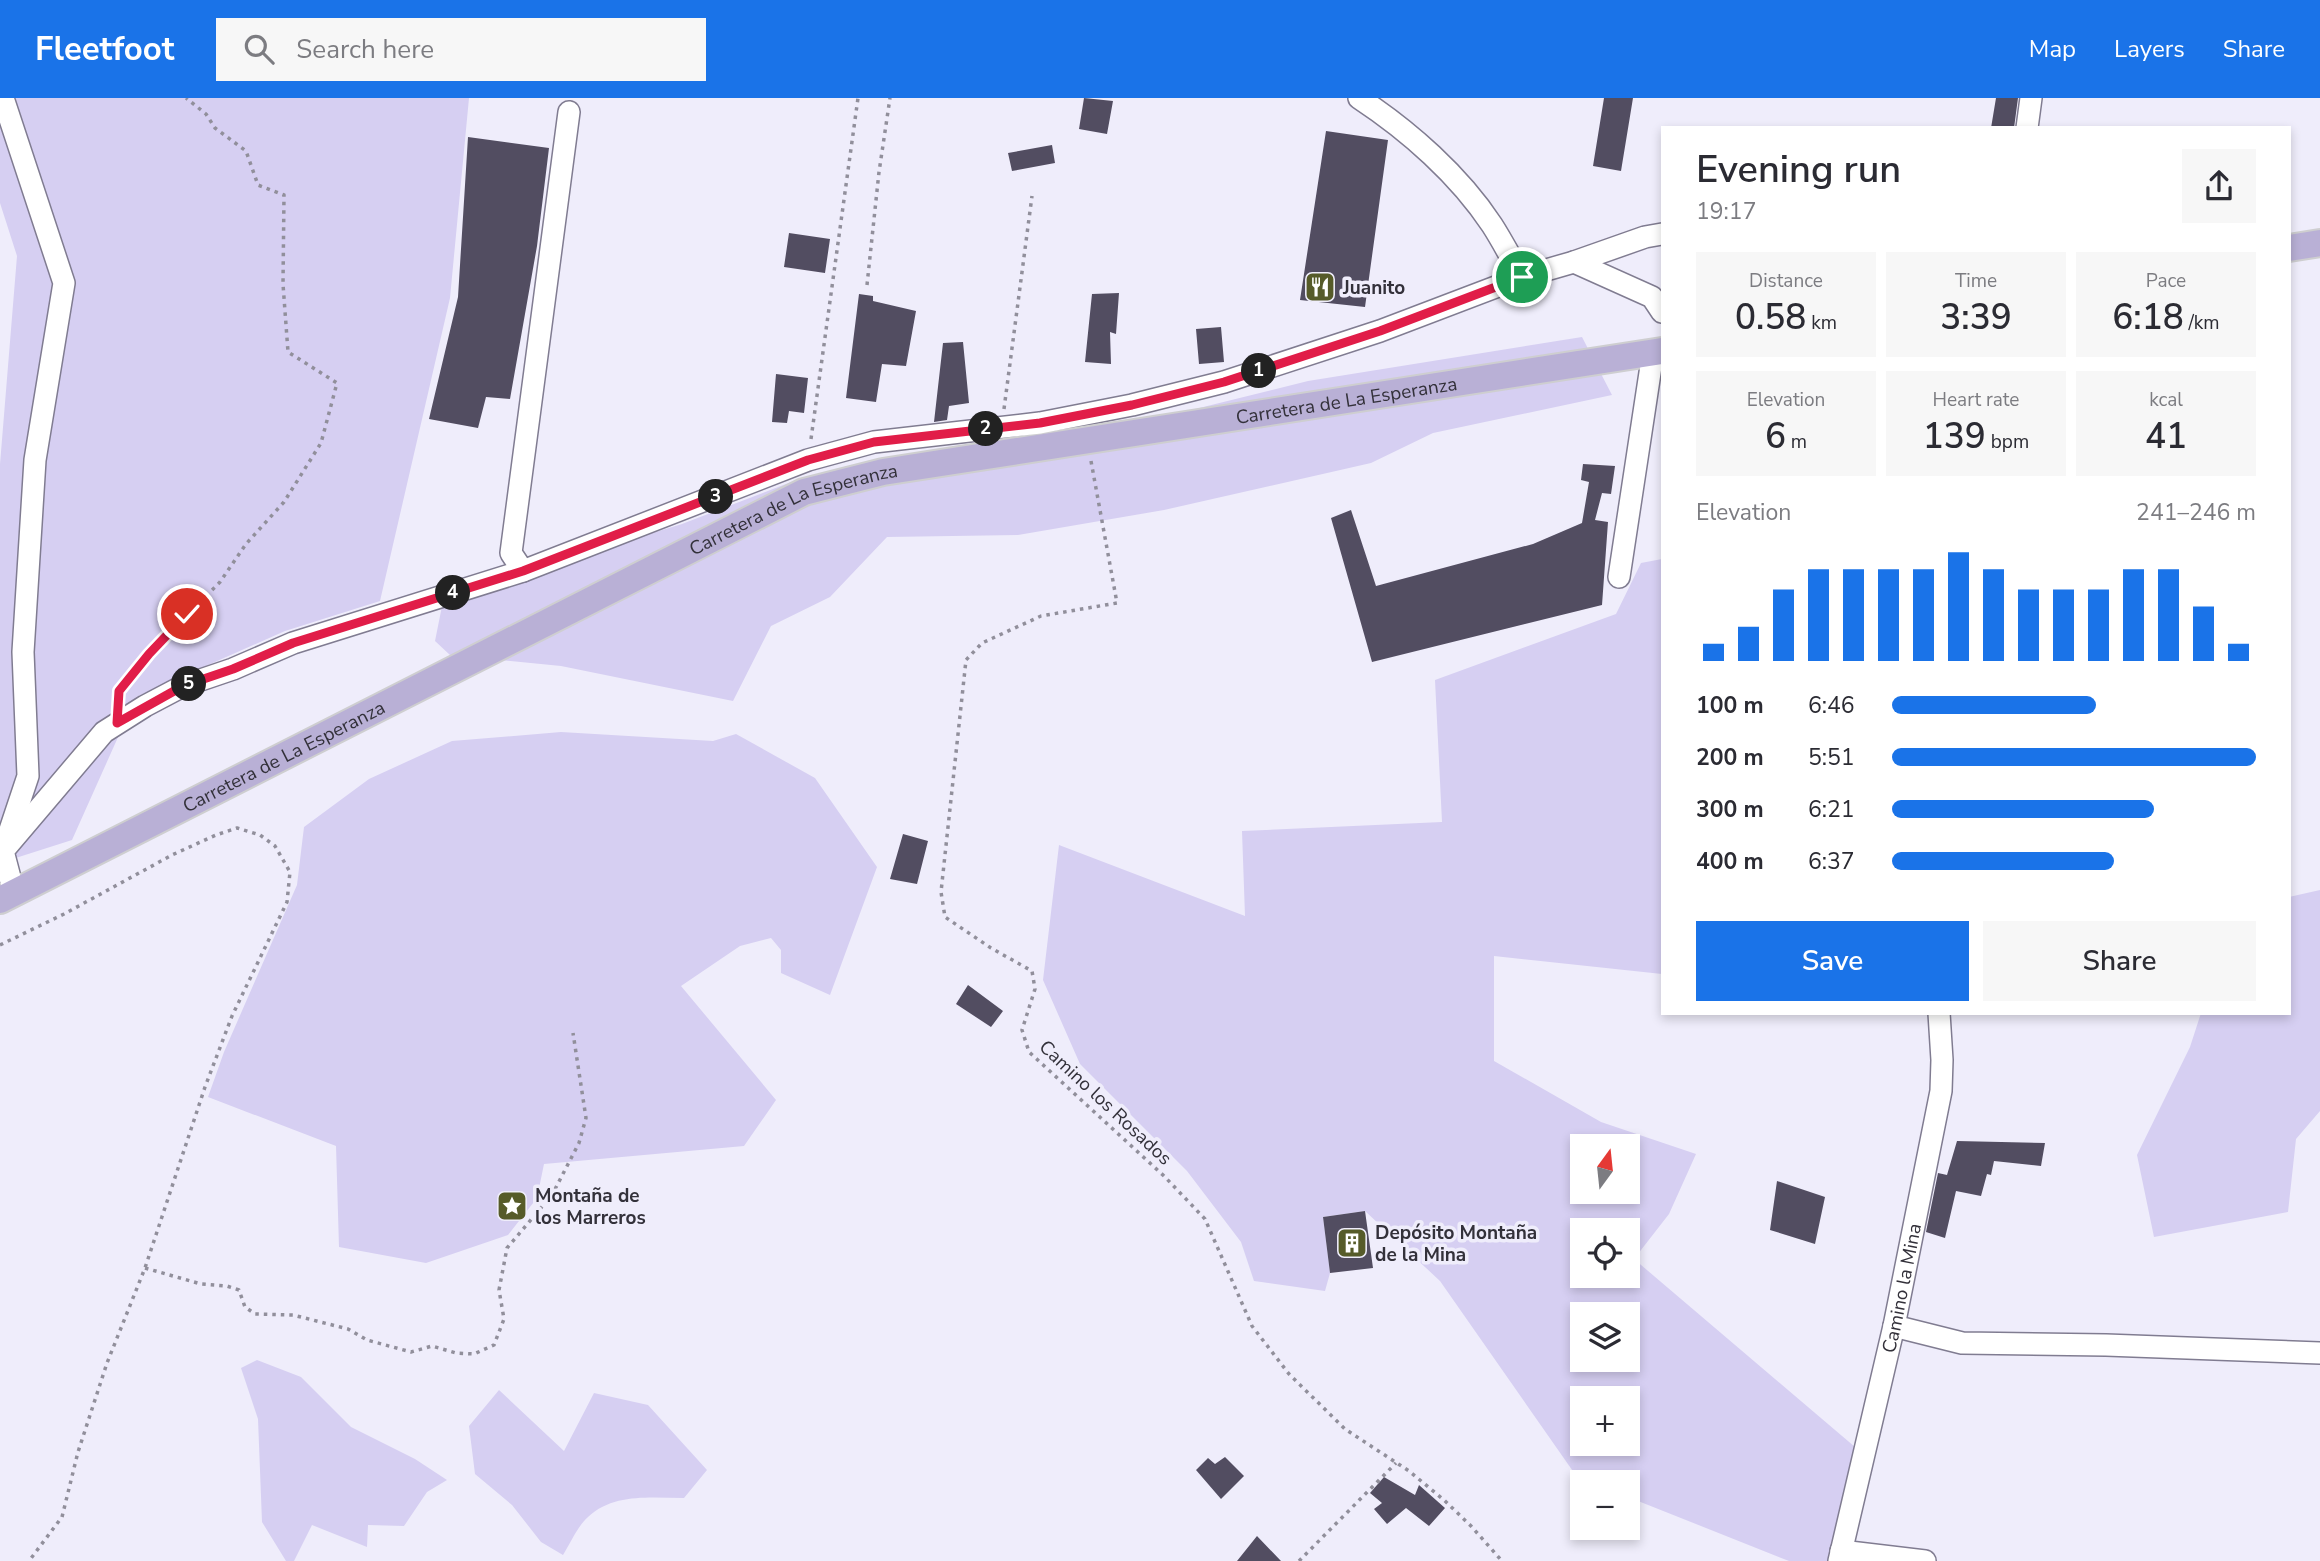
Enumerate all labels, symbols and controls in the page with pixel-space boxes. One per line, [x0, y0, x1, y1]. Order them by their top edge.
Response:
search box [216, 18, 706, 81]
text: Fleetfoot [35, 27, 174, 72]
icon: search [240, 30, 278, 68]
text: Search here [296, 32, 434, 67]
text: Map [2029, 33, 2076, 65]
text: Layers [2114, 33, 2185, 65]
text: Share [2223, 33, 2285, 65]
text: Evening run [1696, 144, 1901, 195]
button: share [2182, 149, 2256, 223]
text: 19:17 [1696, 196, 1756, 227]
pin [1492, 247, 1552, 307]
icon: arrive [1503, 258, 1541, 296]
text: Distance [1749, 268, 1823, 294]
text: Time [1955, 268, 1997, 294]
text: Pace [2146, 268, 2186, 294]
restaurant icon: Juanito [1303, 270, 1337, 304]
place label: Juanito [1342, 275, 1405, 301]
text: 0.58 [1735, 294, 1806, 341]
text: 3:39 [1940, 294, 2012, 341]
text: 6:18 [2112, 294, 2184, 341]
text: km [1806, 310, 1837, 336]
text: /km [2184, 310, 2220, 336]
pin: 1 [1242, 354, 1276, 388]
text: 1 [1253, 357, 1264, 383]
street label: Carretera de La Esperanza [1234, 371, 1459, 431]
text: Elevation [1747, 387, 1825, 413]
text: Heart rate [1933, 387, 2019, 413]
text: kcal [2149, 387, 2183, 413]
pin: 2 [968, 412, 1004, 446]
text: 6 [1765, 413, 1786, 460]
text: 139 [1923, 413, 1986, 460]
text: 41 [2145, 413, 2187, 460]
text: 2 [980, 415, 991, 441]
text: m [1786, 429, 1807, 455]
text: bpm [1986, 429, 2029, 455]
street label: Carretera de La Esperanza [685, 458, 900, 562]
pin: 3 [698, 480, 734, 514]
text: 3 [710, 483, 721, 509]
text: Elevation [1696, 497, 1791, 528]
text: 241–246 m [2136, 497, 2256, 528]
pin: 4 [435, 575, 470, 610]
text: 4 [447, 579, 458, 605]
pin [157, 584, 217, 644]
icon: check [168, 595, 206, 633]
pin: 5 [172, 666, 206, 702]
text: 5 [183, 670, 194, 696]
text: 100 m [1696, 690, 1764, 721]
text: 6:46 [1808, 690, 1855, 721]
street label: Carretera de La Esperanza [178, 695, 390, 819]
text: 200 m [1696, 742, 1764, 773]
text: 5:51 [1808, 742, 1855, 773]
text: 300 m [1696, 794, 1764, 825]
text: 6:21 [1808, 794, 1855, 825]
text: 400 m [1696, 846, 1764, 877]
text: 6:37 [1808, 846, 1855, 877]
button: Save [1696, 921, 1969, 1001]
button: Share [1983, 921, 2256, 1001]
street label: Camino los Rosados [1033, 1034, 1177, 1171]
north arrow [1570, 1134, 1640, 1204]
map controls [1570, 1134, 1640, 1540]
place label: Montaña de los Marreros [535, 1183, 646, 1231]
place icon: Montaña de los Marreros [495, 1189, 529, 1223]
button: locate [1570, 1218, 1640, 1288]
place label: Depósito Montaña de la Mina [1375, 1220, 1537, 1268]
street label: Camino la Mina [1876, 1221, 1928, 1356]
building icon: Depósito Montaña de la Mina [1335, 1226, 1369, 1260]
button: layers [1570, 1302, 1640, 1372]
button: + [1570, 1386, 1640, 1456]
button: − [1570, 1470, 1640, 1540]

